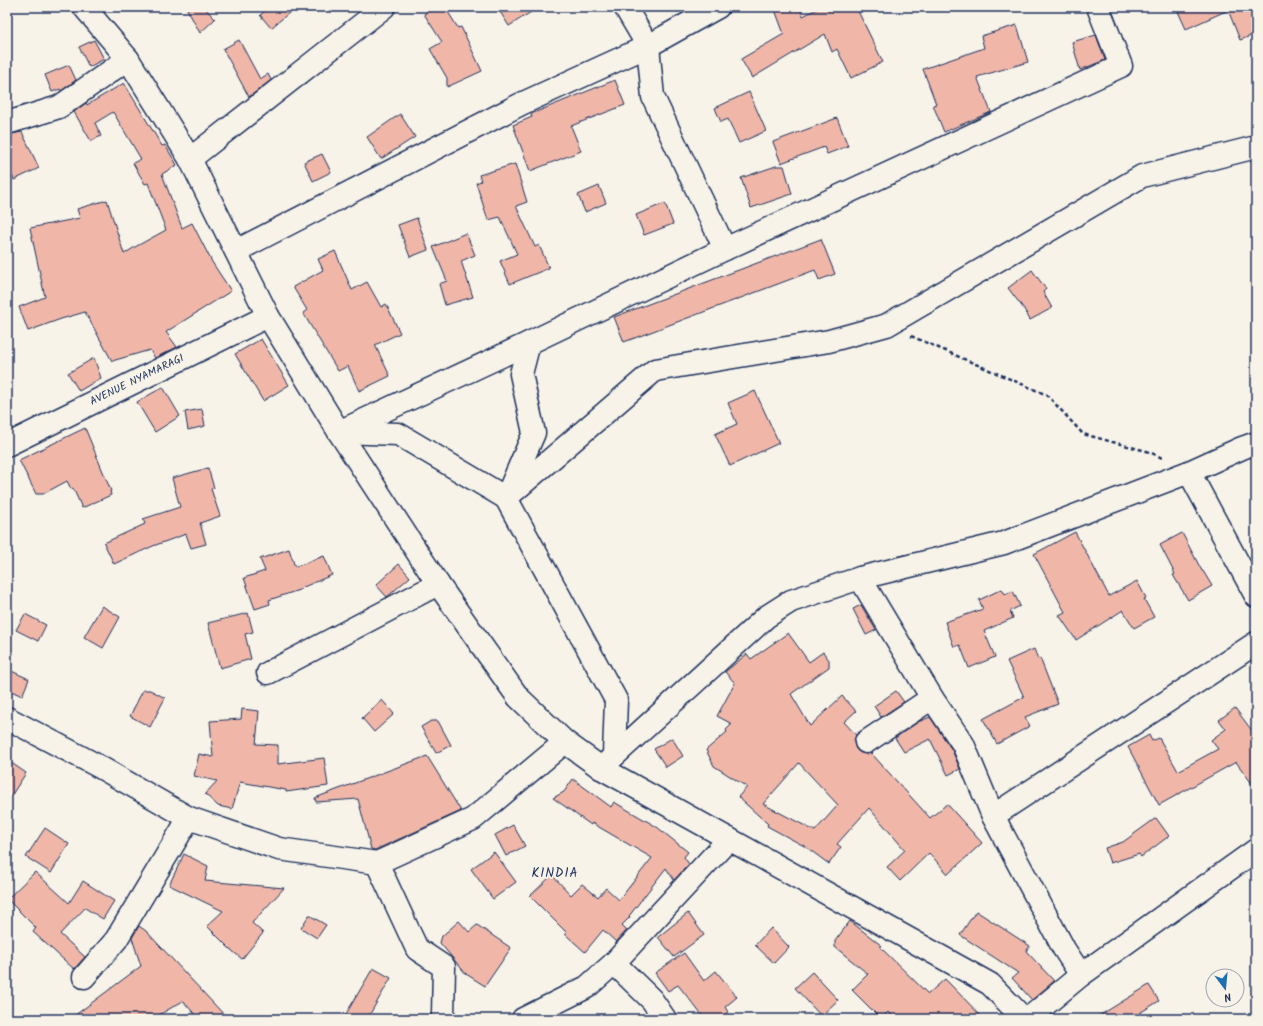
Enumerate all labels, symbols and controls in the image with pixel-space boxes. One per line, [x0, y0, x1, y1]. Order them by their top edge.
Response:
street label: AVENUE NYAMARAGI [87, 349, 187, 411]
district label: KINDIA [532, 863, 578, 884]
north arrow [1205, 968, 1245, 1008]
text: N [1222, 987, 1233, 1006]

